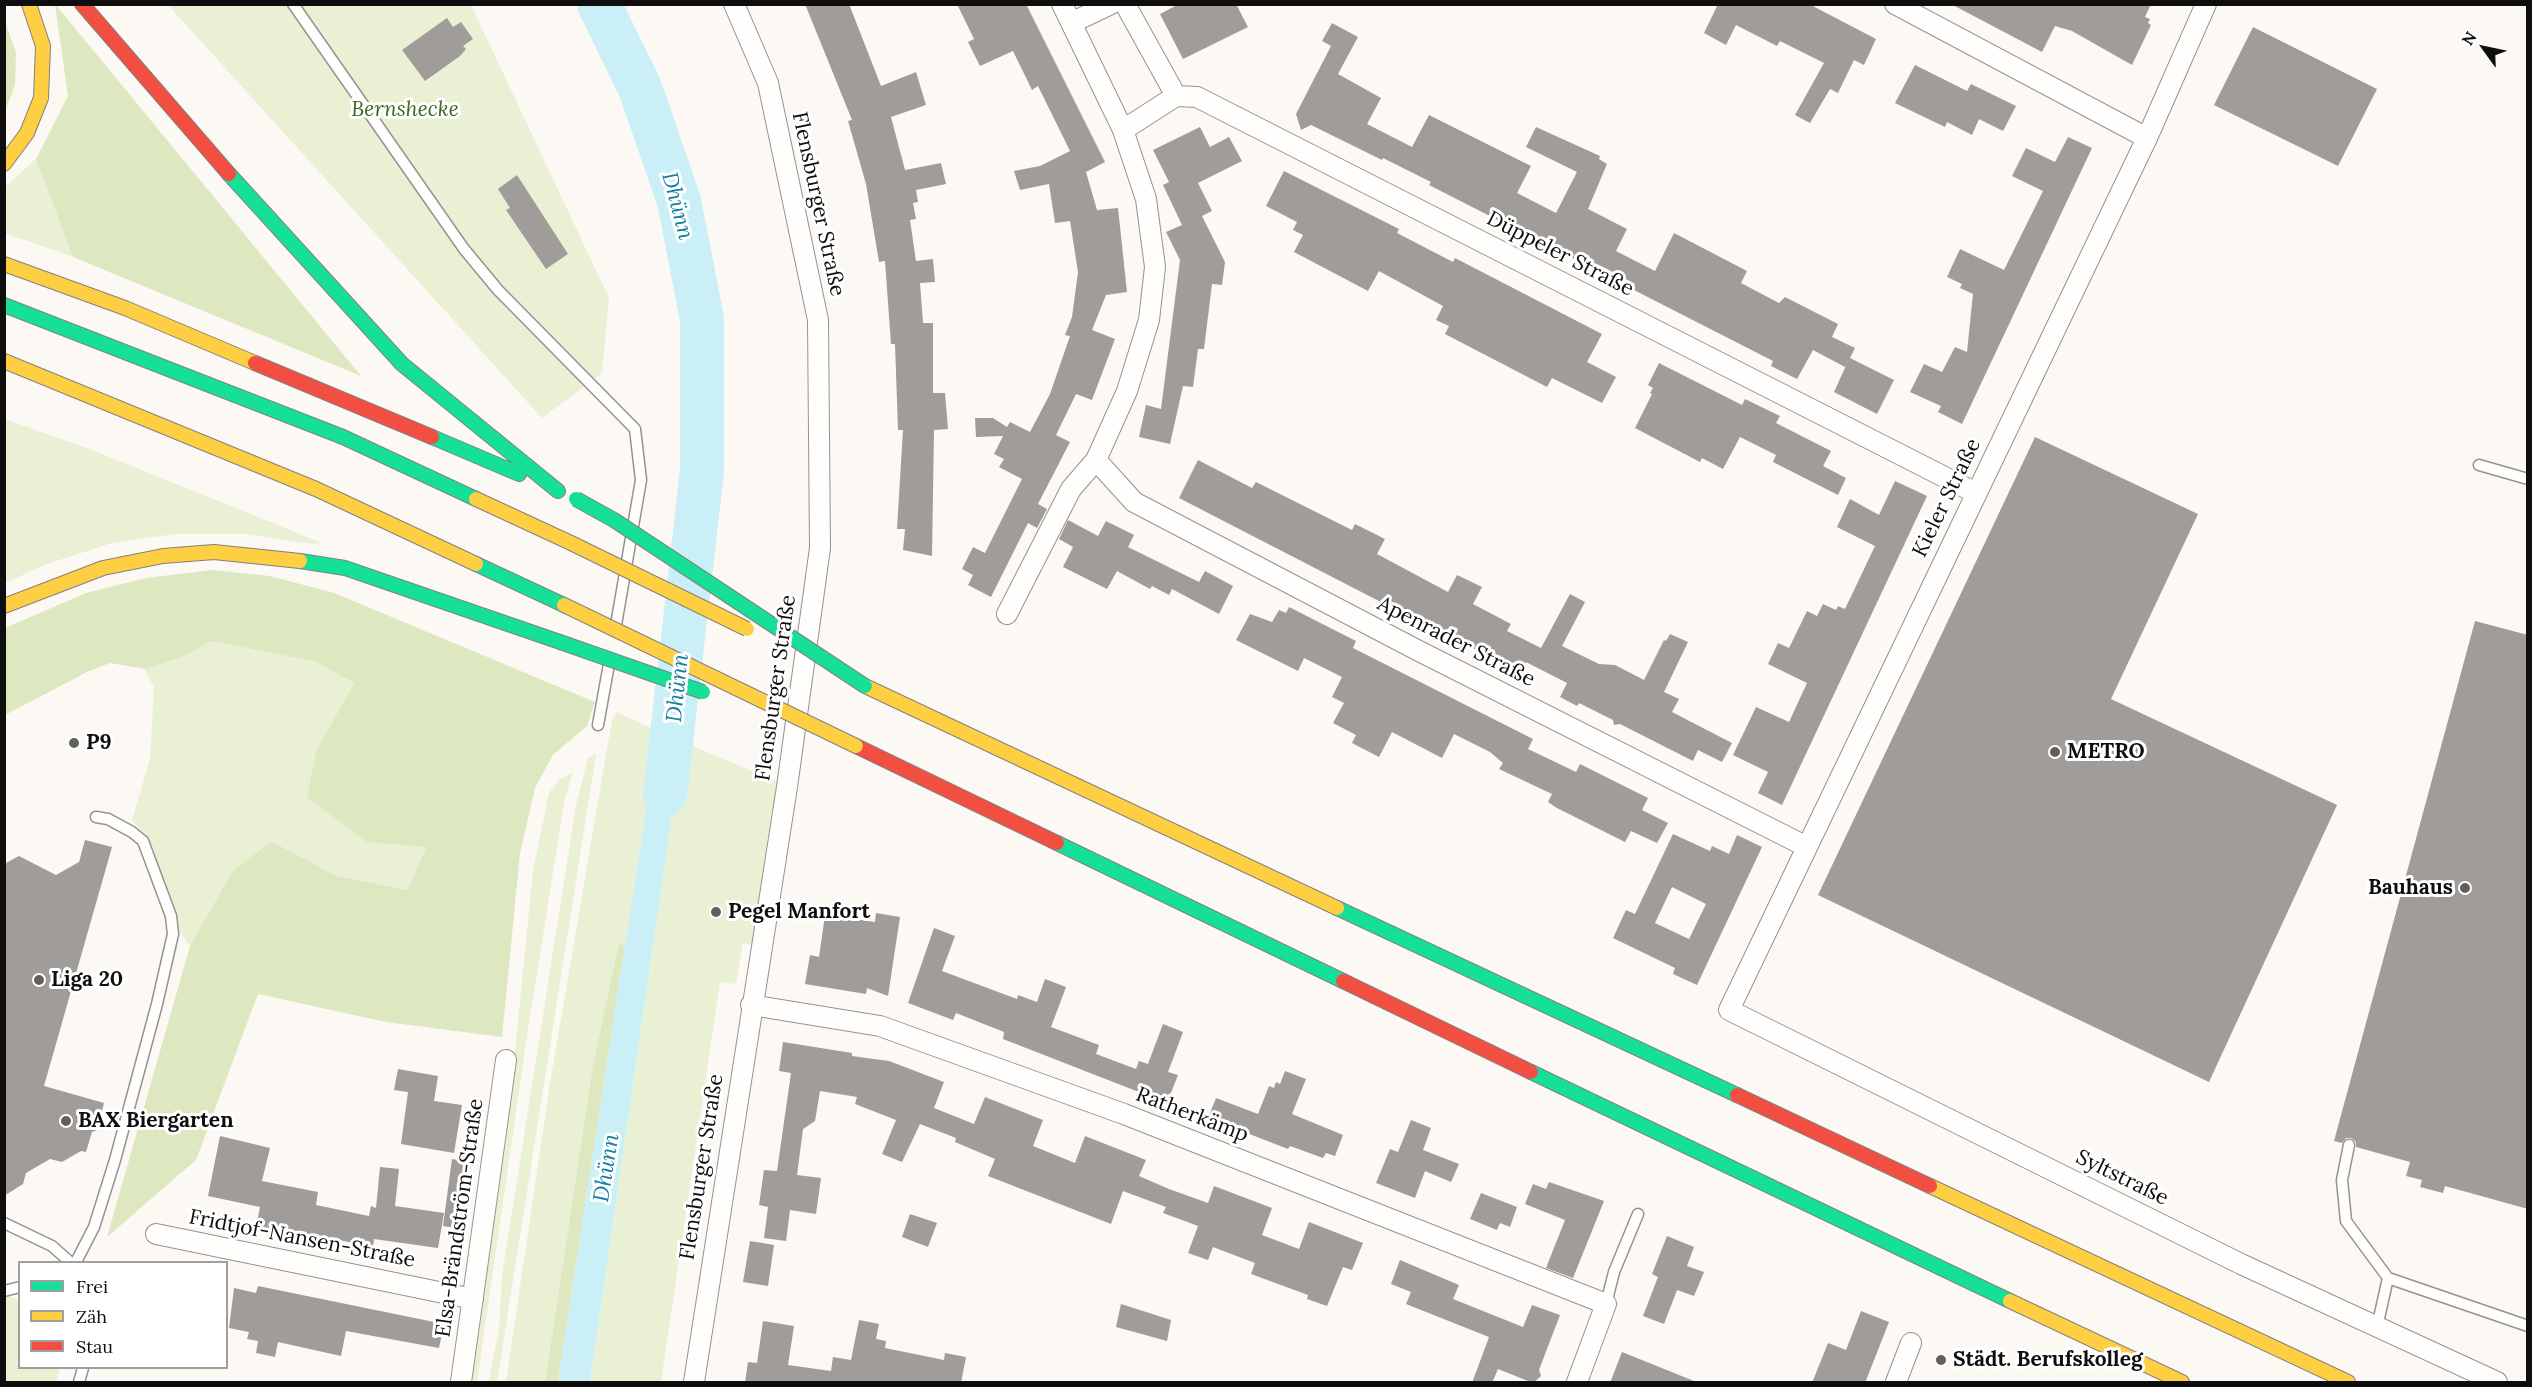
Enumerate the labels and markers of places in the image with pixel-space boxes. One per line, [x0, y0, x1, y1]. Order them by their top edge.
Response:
place label: P9 [86, 730, 112, 756]
marker: P9 [67, 736, 81, 750]
place label: METRO [2067, 739, 2145, 765]
marker: METRO [2048, 745, 2062, 759]
place label: Bauhaus [2368, 875, 2453, 901]
marker: Bauhaus [2458, 881, 2472, 895]
place label: Pegel Manfort [728, 899, 870, 925]
marker: Pegel Manfort [709, 905, 723, 919]
place label: Liga 20 [51, 967, 123, 993]
marker: Liga 20 [32, 973, 46, 987]
place label: BAX Biergarten [78, 1108, 234, 1134]
marker: BAX Biergarten [59, 1114, 73, 1128]
place label: Städt. Berufskolleg [1953, 1347, 2143, 1373]
marker: Städt. Berufskolleg [1934, 1353, 1948, 1367]

